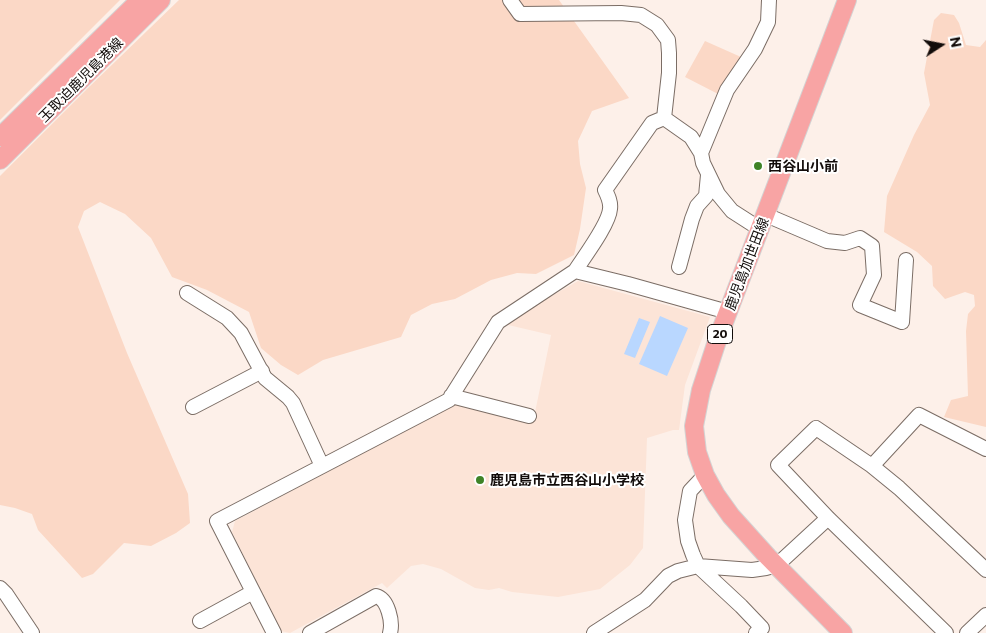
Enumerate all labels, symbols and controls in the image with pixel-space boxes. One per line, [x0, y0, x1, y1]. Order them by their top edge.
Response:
north arrow [916, 20, 966, 70]
street label: 玉取迫鹿児島港線 [35, 34, 127, 126]
text: N [947, 35, 966, 49]
place label: 西谷山小前 [768, 158, 838, 174]
marker: 西谷山小前 [752, 160, 764, 172]
street label: 鹿児島加世田線 [722, 215, 772, 313]
road number: 20 [708, 324, 732, 344]
place label: 鹿児島市立西谷山小学校 [490, 472, 644, 488]
marker: 鹿児島市立西谷山小学校 [474, 474, 486, 486]

